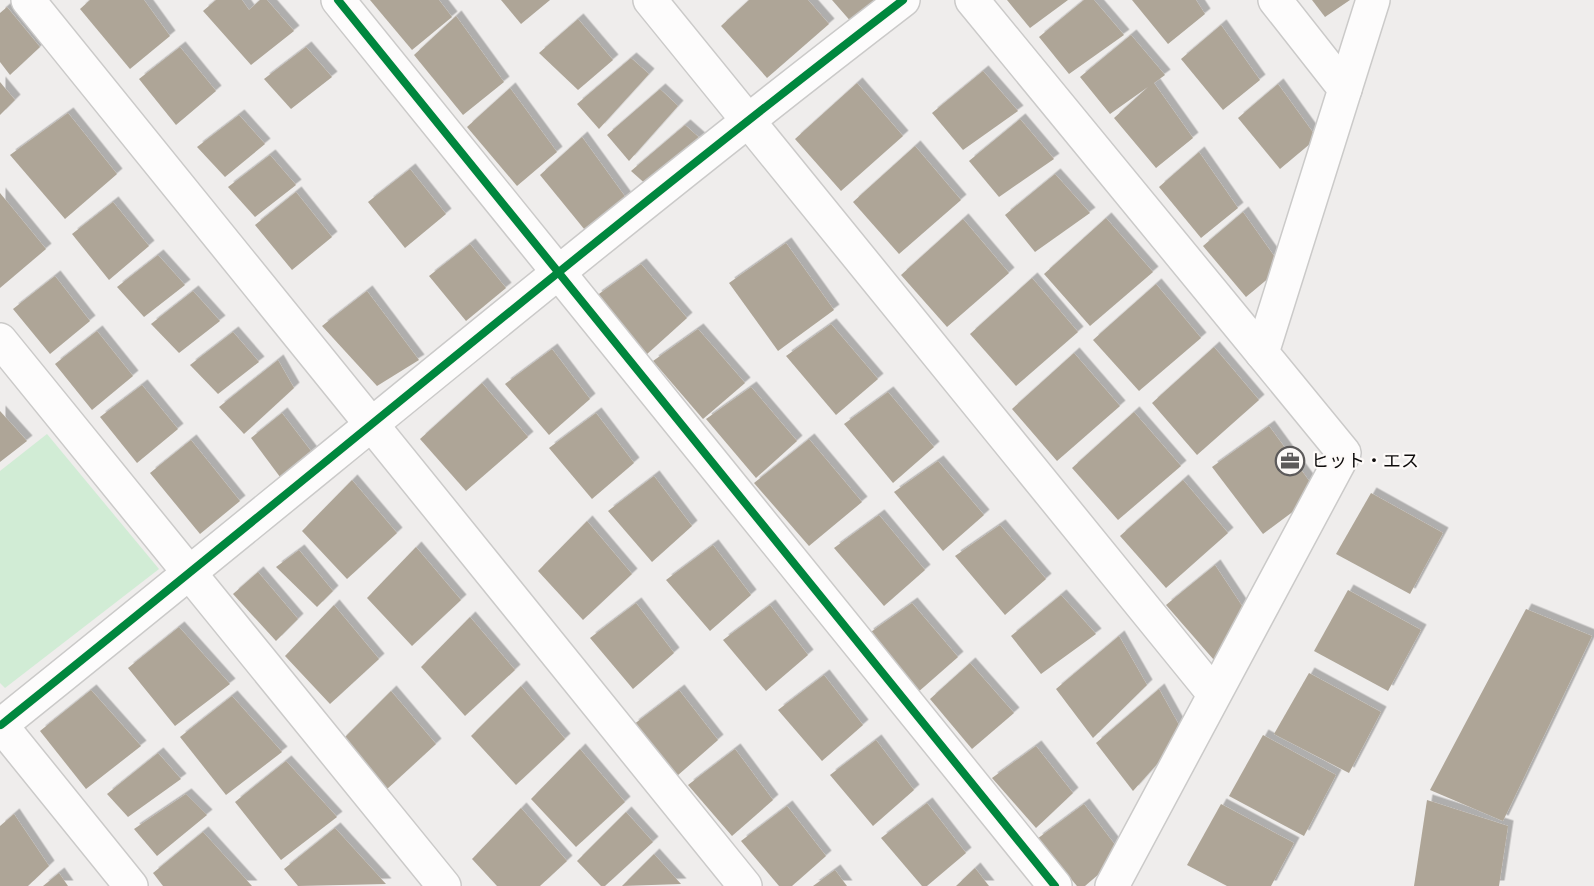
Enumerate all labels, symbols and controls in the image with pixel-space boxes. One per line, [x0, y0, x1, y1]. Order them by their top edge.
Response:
office icon: ヒット・エス [1274, 445, 1306, 477]
place label: ヒット・エス [1311, 449, 1419, 471]

